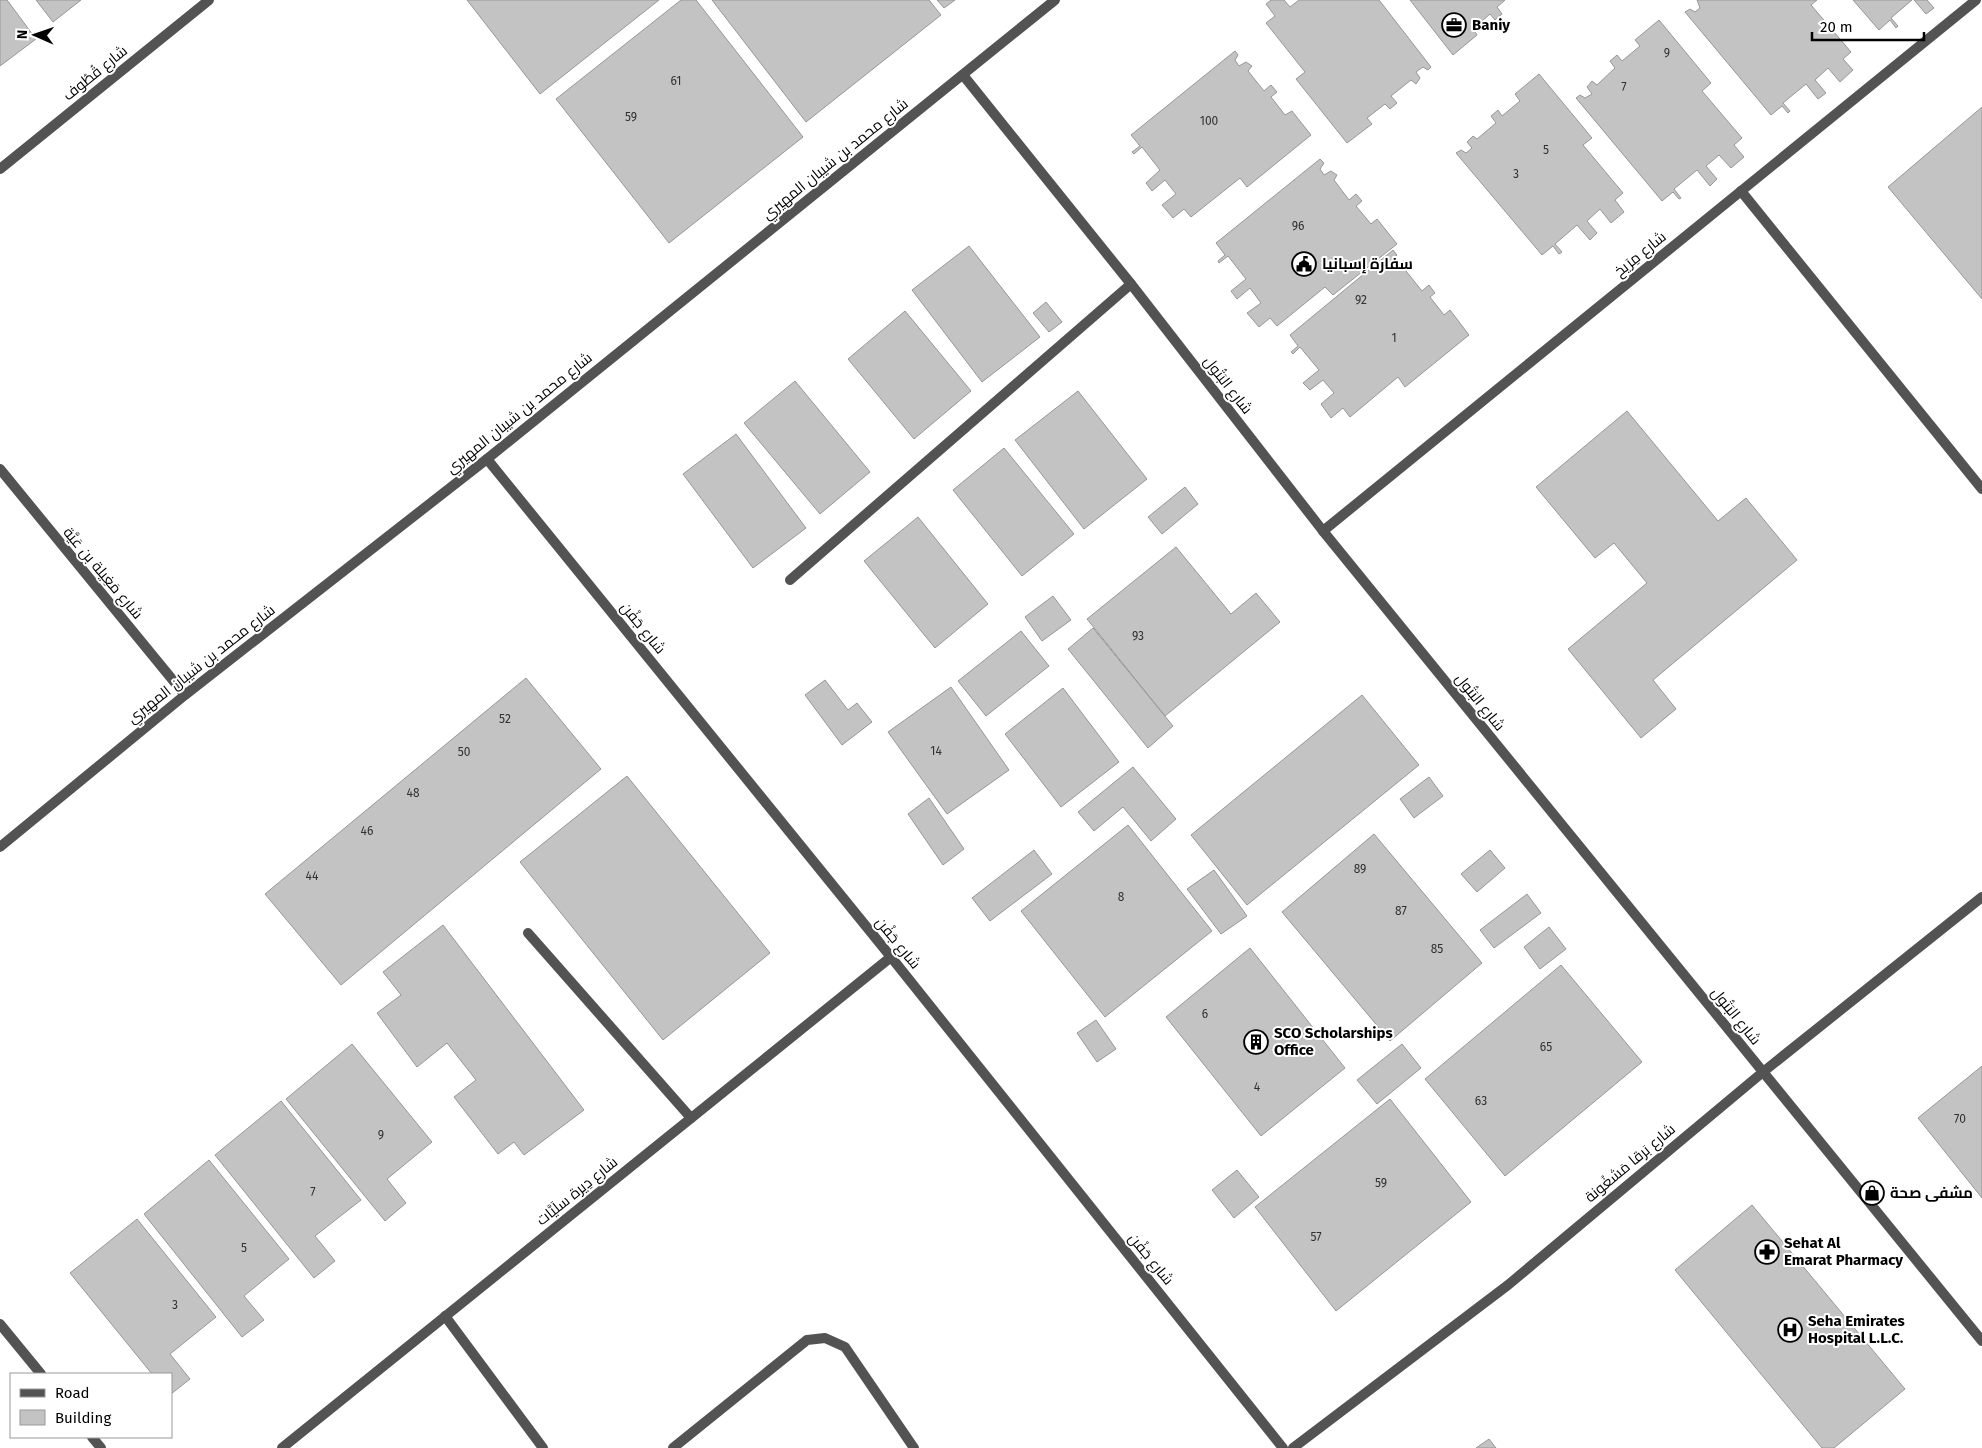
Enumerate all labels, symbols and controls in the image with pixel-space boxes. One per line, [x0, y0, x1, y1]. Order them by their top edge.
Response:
north arrow [10, 10, 60, 60]
scale bar [1812, 10, 1924, 42]
office icon: Baniy [1441, 12, 1467, 38]
place label: Baniy [1472, 16, 1510, 34]
text: 20 m [1820, 18, 1853, 36]
text: N [14, 30, 31, 40]
street label: شارع قُطُوف [59, 41, 132, 106]
house number: 9 [1664, 46, 1670, 60]
house number: 61 [670, 74, 682, 88]
house number: 7 [1621, 80, 1627, 94]
street label: شارع محمد بن شيبان المهيري [758, 95, 913, 226]
house number: 59 [625, 110, 637, 124]
house number: 100 [1200, 114, 1219, 128]
house number: 5 [1543, 143, 1549, 157]
house number: 3 [1513, 167, 1519, 181]
house number: 96 [1292, 219, 1304, 233]
street label: شارع مِرَيخ [1610, 228, 1671, 282]
public building icon: سفارة إسبانيا [1291, 251, 1317, 277]
place label: سفارة إسبانيا [1322, 255, 1413, 274]
house number: 92 [1355, 293, 1367, 307]
house number: 1 [1391, 331, 1397, 345]
street label: شارع محمد بن شيبان المهيري [442, 349, 597, 480]
street label: شارع البَتُول [1198, 352, 1257, 419]
street label: شارع مَغِيلة بن عَيَّة [58, 523, 147, 624]
street label: شارع جَفْن [615, 598, 669, 659]
street label: شارع محمد بن شيبان المهيري [124, 601, 280, 730]
house number: 93 [1132, 629, 1144, 643]
street label: شارع البَتُول [1450, 669, 1509, 736]
house number: 52 [499, 712, 511, 726]
house number: 14 [930, 744, 942, 758]
house number: 50 [458, 745, 471, 759]
house number: 48 [407, 786, 420, 800]
house number: 46 [361, 824, 373, 838]
house number: 89 [1354, 862, 1366, 876]
house number: 44 [306, 869, 319, 883]
house number: 8 [1118, 890, 1125, 904]
house number: 87 [1395, 904, 1407, 918]
street label: شارع جَفْن [870, 913, 924, 974]
house number: 85 [1431, 942, 1443, 956]
street label: شارع البَتُول [1706, 983, 1765, 1050]
house number: 6 [1202, 1007, 1208, 1021]
place label: SCO Scholarships Office [1274, 1024, 1393, 1059]
building icon: SCO Scholarships Office [1243, 1029, 1269, 1055]
house number: 65 [1540, 1040, 1552, 1054]
house number: 4 [1254, 1080, 1261, 1094]
house number: 63 [1475, 1094, 1487, 1108]
house number: 70 [1954, 1112, 1966, 1126]
street label: شارع بَرقا مَشغُونة [1581, 1120, 1680, 1208]
house number: 9 [378, 1128, 384, 1142]
street label: شارع دِيرة سلَيَّات [533, 1153, 622, 1231]
house number: 59 [1375, 1176, 1387, 1190]
shop icon: مشفى صحة [1859, 1180, 1885, 1206]
place label: مشفى صحة [1890, 1184, 1973, 1202]
house number: 7 [310, 1185, 316, 1199]
street label: شارع جَفْن [1123, 1229, 1177, 1290]
house number: 57 [1310, 1230, 1322, 1244]
place label: Sehat Al Emarat Pharmacy [1784, 1234, 1903, 1269]
pharmacy icon: Sehat Al Emarat Pharmacy [1754, 1239, 1780, 1265]
house number: 5 [241, 1241, 247, 1255]
house number: 3 [172, 1298, 178, 1312]
place label: Seha Emirates Hospital L.L.C. [1808, 1312, 1905, 1347]
hospital icon: Seha Emirates Hospital L.L.C. [1777, 1317, 1803, 1343]
legend [10, 1373, 172, 1438]
text: Road [55, 1384, 90, 1402]
text: Building [55, 1409, 111, 1427]

